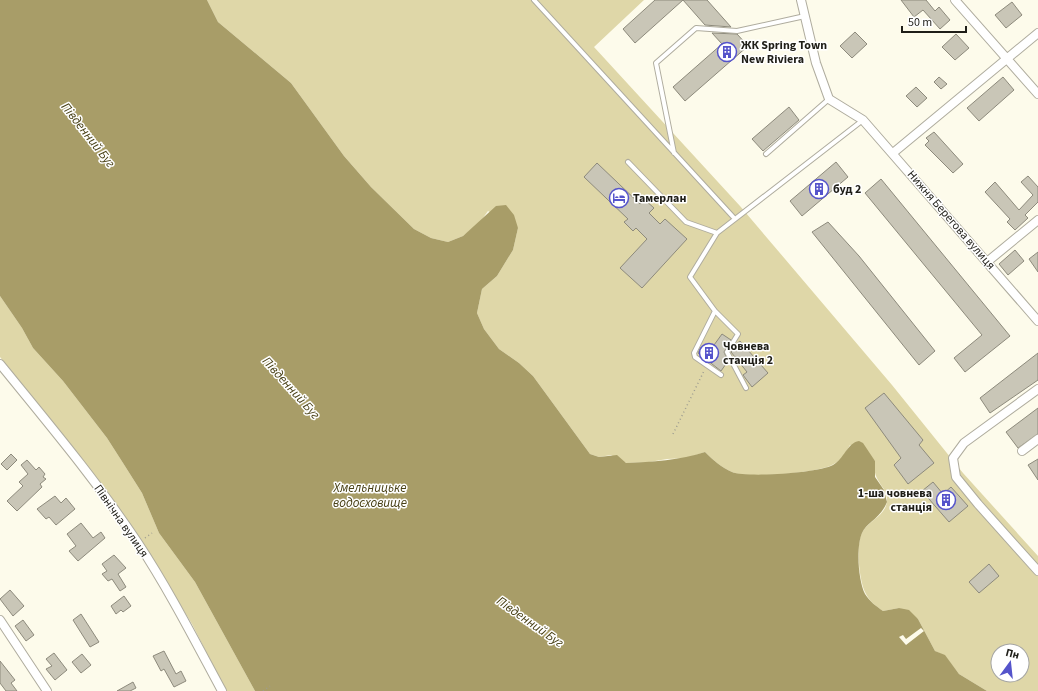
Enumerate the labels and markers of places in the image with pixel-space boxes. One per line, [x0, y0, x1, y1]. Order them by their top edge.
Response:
place label: ЖК Spring Town New Riviera [741, 37, 827, 68]
building icon: ЖК Spring Town New Riviera [716, 41, 738, 63]
building icon: буд 2 [808, 178, 830, 200]
place label: буд 2 [833, 181, 861, 198]
hotel icon: Тамерлан [608, 187, 630, 209]
place label: Тамерлан [633, 190, 686, 207]
place label: Човнева станція 2 [723, 338, 773, 369]
building icon: Човнева станція 2 [698, 342, 720, 364]
place label: 1-ша човнева станція [858, 485, 932, 516]
building icon: 1-ша човнева станція [935, 489, 957, 511]

